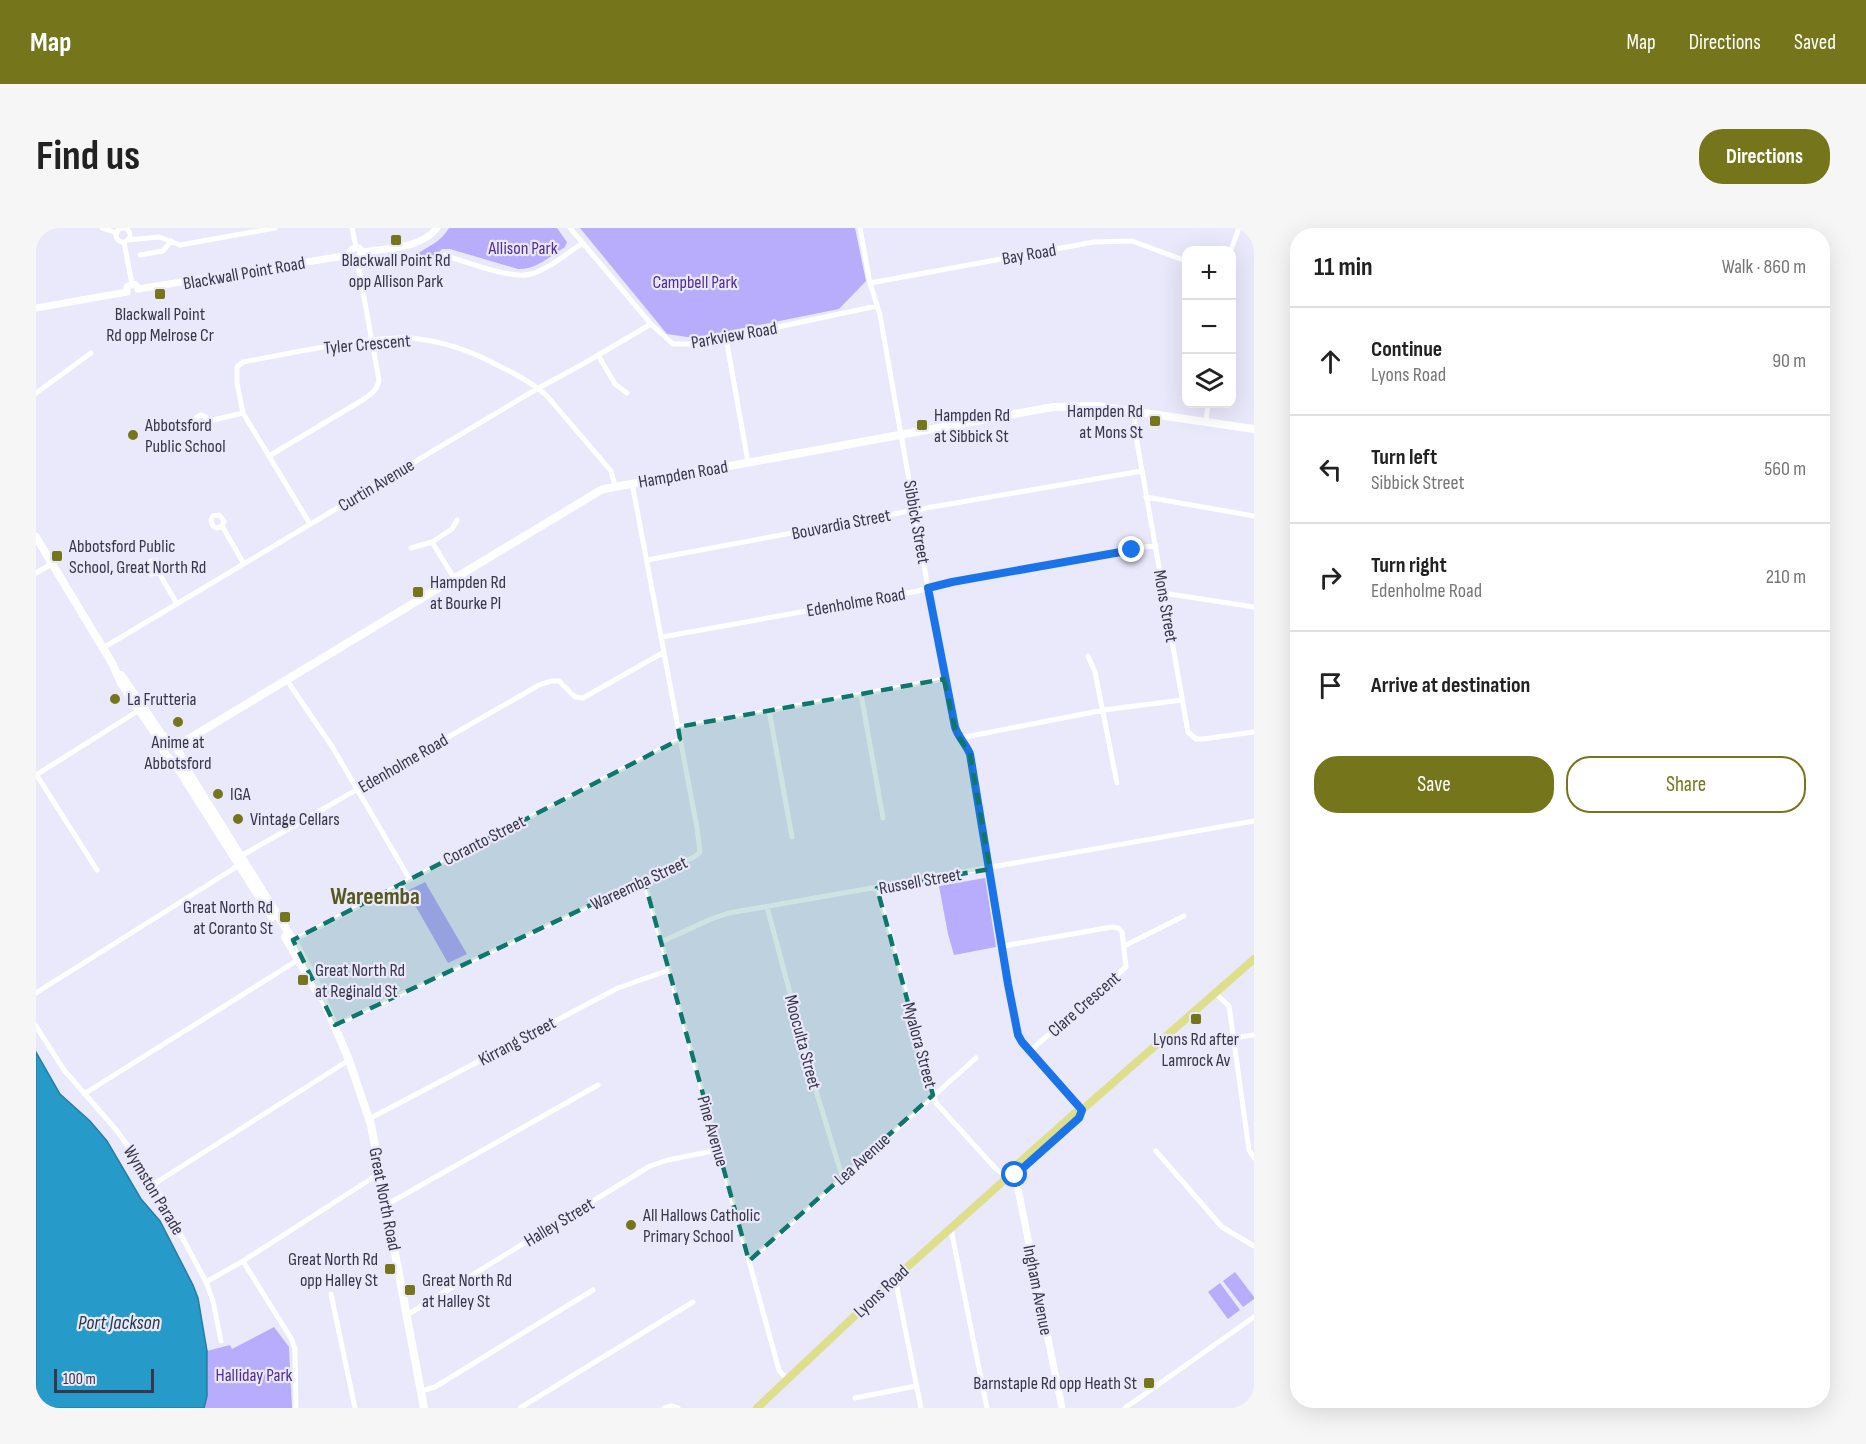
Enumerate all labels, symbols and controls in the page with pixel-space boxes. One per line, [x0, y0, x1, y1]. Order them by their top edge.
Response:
text: Map [30, 26, 71, 59]
text: Map [1626, 30, 1656, 55]
text: Directions [1689, 30, 1761, 55]
text: Saved [1794, 30, 1836, 55]
button: Directions [1699, 129, 1830, 184]
text: Find us [36, 131, 140, 182]
marker: Blackwall Point Rd opp Allison Park [389, 233, 403, 247]
park label: Allison Park [487, 238, 558, 259]
street label: Bay Road [1000, 239, 1058, 270]
map controls [1182, 246, 1236, 408]
button: + [1182, 246, 1236, 300]
place label: Blackwall Point Rd opp Allison Park [342, 250, 450, 292]
street label: Blackwall Point Road [182, 252, 307, 295]
text: 11 min [1314, 252, 1373, 283]
text: Walk · 860 m [1722, 255, 1806, 279]
park label: Campbell Park [653, 272, 738, 293]
marker: Blackwall Point Rd opp Melrose Cr [153, 287, 167, 301]
button: − [1182, 300, 1236, 354]
place label: Blackwall Point Rd opp Melrose Cr [106, 304, 214, 346]
street label: Parkview Road [690, 318, 779, 353]
street label: Tyler Crescent [323, 330, 412, 359]
text: Continue [1371, 336, 1442, 363]
icon: ahead [1314, 345, 1347, 378]
text: 90 m [1772, 349, 1806, 373]
button: layers [1182, 354, 1236, 408]
text: Lyons Road [1371, 363, 1446, 387]
place label: Hampden Rd at Mons St [1067, 401, 1144, 443]
place label: Hampden Rd at Sibbick St [934, 405, 1010, 447]
marker: Hampden Rd at Mons St [1148, 414, 1162, 428]
place label: Abbotsford Public School [144, 415, 226, 457]
marker: Hampden Rd at Sibbick St [915, 418, 929, 432]
marker: Abbotsford Public School [126, 428, 140, 442]
text: Turn left [1371, 444, 1437, 471]
icon: left [1314, 453, 1347, 486]
street label: Curtin Avenue [334, 455, 418, 516]
street label: Hampden Road [637, 456, 729, 493]
text: 560 m [1764, 457, 1806, 481]
text: Sibbick Street [1371, 471, 1465, 495]
street label: Sibbick Street [899, 479, 934, 566]
street label: Bouvardia Street [790, 505, 893, 544]
place label: Abbotsford Public School, Great North Rd [68, 536, 206, 578]
route end [1118, 536, 1144, 562]
marker: Abbotsford Public School, Great North Rd [50, 549, 64, 563]
text: Turn right [1371, 552, 1447, 579]
icon: right [1314, 561, 1347, 594]
text: 210 m [1766, 565, 1806, 589]
street label: Mons Street [1149, 568, 1182, 644]
place label: Hampden Rd at Bourke Pl [430, 572, 506, 614]
text: Edenholme Road [1371, 579, 1482, 603]
street label: Edenholme Road [805, 583, 907, 622]
marker: Hampden Rd at Bourke Pl [411, 585, 425, 599]
icon: arrive [1314, 669, 1347, 702]
text: Arrive at destination [1371, 672, 1530, 699]
place label: La Frutteria [127, 689, 197, 710]
marker: La Frutteria [108, 692, 122, 706]
marker: Anime at Abbotsford [171, 715, 185, 729]
street label: Edenholme Road [355, 729, 452, 798]
place label: Anime at Abbotsford [144, 732, 211, 774]
button: Save [1314, 756, 1554, 813]
button: Share [1566, 756, 1806, 813]
place label: IGA [230, 784, 251, 805]
marker: IGA [211, 787, 225, 801]
place label: Vintage Cellars [250, 809, 340, 830]
street label: Coranto Street [440, 811, 529, 870]
marker: Vintage Cellars [231, 812, 245, 826]
street label: Wareemba Street [588, 852, 691, 915]
street label: Russell Street [877, 864, 963, 899]
district label: Wareemba [330, 882, 420, 911]
place label: Great North Rd at Coranto St [183, 897, 273, 939]
marker: Great North Rd at Coranto St [278, 910, 292, 924]
place label: Great North Rd at Reginald St [315, 960, 405, 1002]
street label: Clare Crescent [1044, 967, 1125, 1041]
marker: Great North Rd at Reginald St [296, 973, 310, 987]
street label: Mooculta Street [780, 993, 825, 1092]
street label: Myalora Street [898, 1000, 941, 1091]
street label: Kirrang Street [475, 1012, 560, 1070]
marker: Lyons Rd after Lamrock Av [1189, 1012, 1203, 1026]
place label: Lyons Rd after Lamrock Av [1153, 1029, 1239, 1071]
street label: Pine Avenue [692, 1093, 733, 1169]
street label: Lea Avenue [830, 1129, 894, 1190]
street label: Wymston Parade [119, 1142, 189, 1239]
street label: Great North Road [364, 1146, 405, 1252]
route start [1001, 1161, 1027, 1187]
street label: Halley Street [521, 1193, 598, 1251]
place label: All Hallows Catholic Primary School [642, 1205, 760, 1247]
marker: All Hallows Catholic Primary School [624, 1218, 638, 1232]
street label: Ingham Avenue [1018, 1243, 1057, 1337]
place label: Great North Rd opp Halley St [288, 1249, 379, 1291]
street label: Lyons Road [849, 1261, 913, 1322]
marker: Great North Rd opp Halley St [383, 1262, 397, 1276]
place label: Great North Rd at Halley St [422, 1270, 512, 1312]
marker: Great North Rd at Halley St [403, 1283, 417, 1297]
water label: Port Jackson [78, 1311, 160, 1335]
park label: Halliday Park [216, 1365, 293, 1386]
scale bar [54, 1366, 154, 1394]
text: 100 m [63, 1370, 96, 1389]
place label: Barnstaple Rd opp Heath St [973, 1373, 1137, 1394]
marker: Barnstaple Rd opp Heath St [1142, 1376, 1156, 1390]

